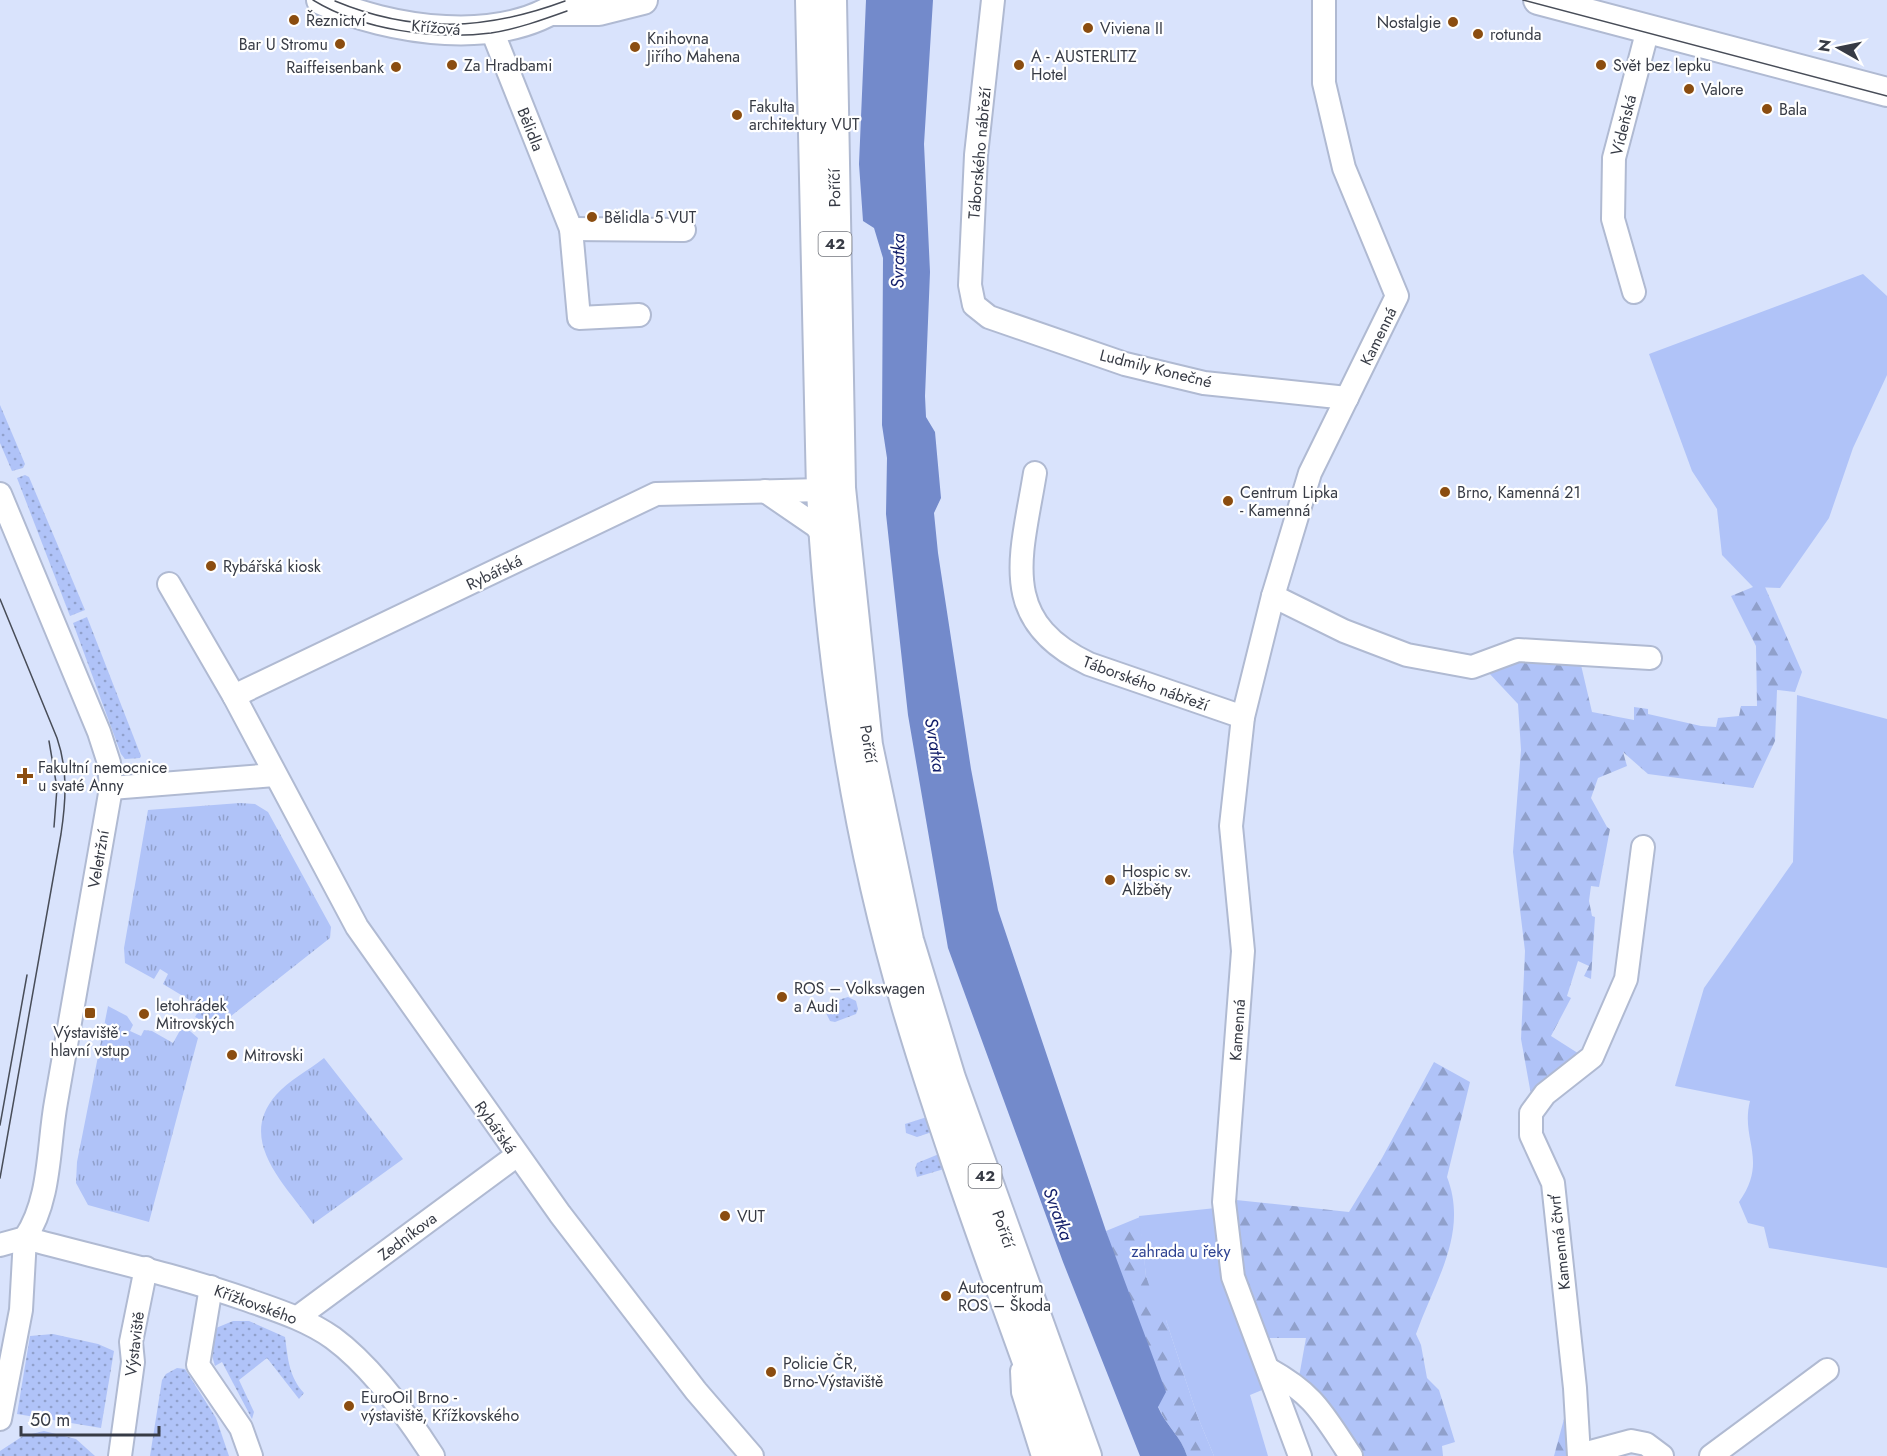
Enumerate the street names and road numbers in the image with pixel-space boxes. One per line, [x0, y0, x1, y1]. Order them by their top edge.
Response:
street label: Křížová [410, 14, 461, 41]
street label: Táborského nábřeží [962, 85, 997, 220]
street label: Vídeňská [1605, 92, 1642, 158]
street label: Bělidla [511, 104, 550, 155]
street label: Poříčí [823, 168, 846, 207]
road number: 42 [818, 232, 852, 256]
street label: Kamenná [1355, 303, 1402, 369]
street label: Ludmily Konečné [1097, 343, 1214, 394]
street label: Rybářská [462, 549, 526, 596]
street label: Táborského nábřeží [1080, 650, 1213, 717]
street label: Poříčí [854, 723, 883, 766]
street label: Veletržní [82, 827, 115, 890]
street label: Kamenná [1224, 998, 1251, 1062]
street label: Rybářská [469, 1096, 522, 1158]
road number: 42 [968, 1164, 1002, 1188]
street label: Kamenná čtvrť [1543, 1192, 1576, 1291]
street label: Zedníkova [373, 1207, 441, 1266]
street label: Poříčí [986, 1207, 1021, 1252]
street label: Křížkovského [211, 1279, 301, 1330]
street label: Výstaviště [119, 1310, 150, 1378]

